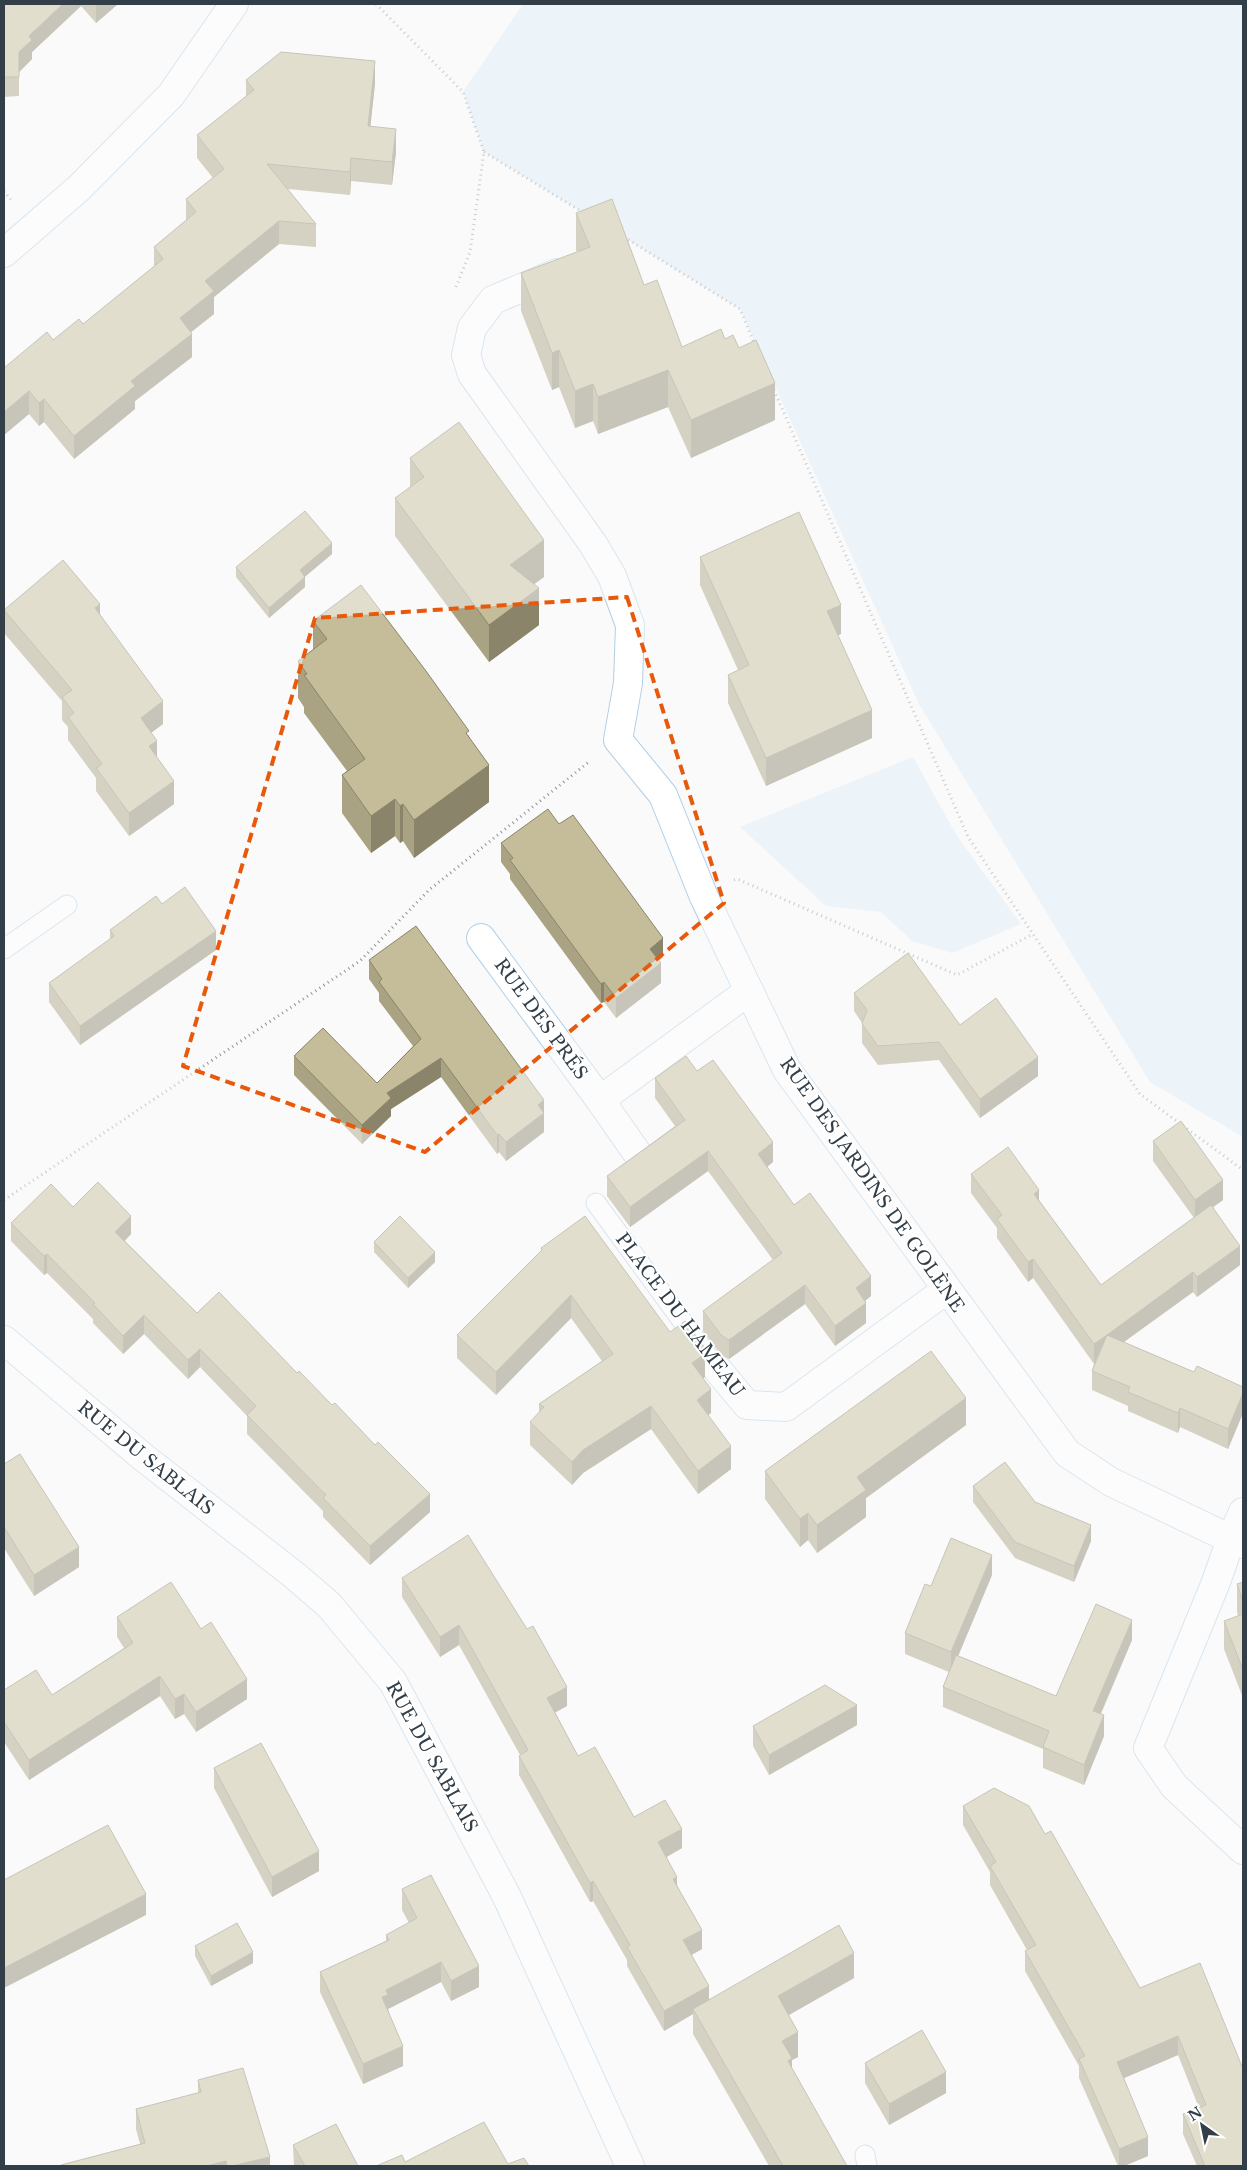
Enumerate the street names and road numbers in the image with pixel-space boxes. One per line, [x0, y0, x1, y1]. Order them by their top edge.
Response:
street label: RUE DES PRÉS [490, 954, 593, 1084]
street label: RUE DES JARDINS DE GOLÈNE [775, 1053, 970, 1317]
street label: PLACE DU HAMEAU [611, 1229, 749, 1401]
street label: RUE DU SABLAIS [73, 1396, 219, 1520]
street label: RUE DU SABLAIS [381, 1678, 483, 1836]

